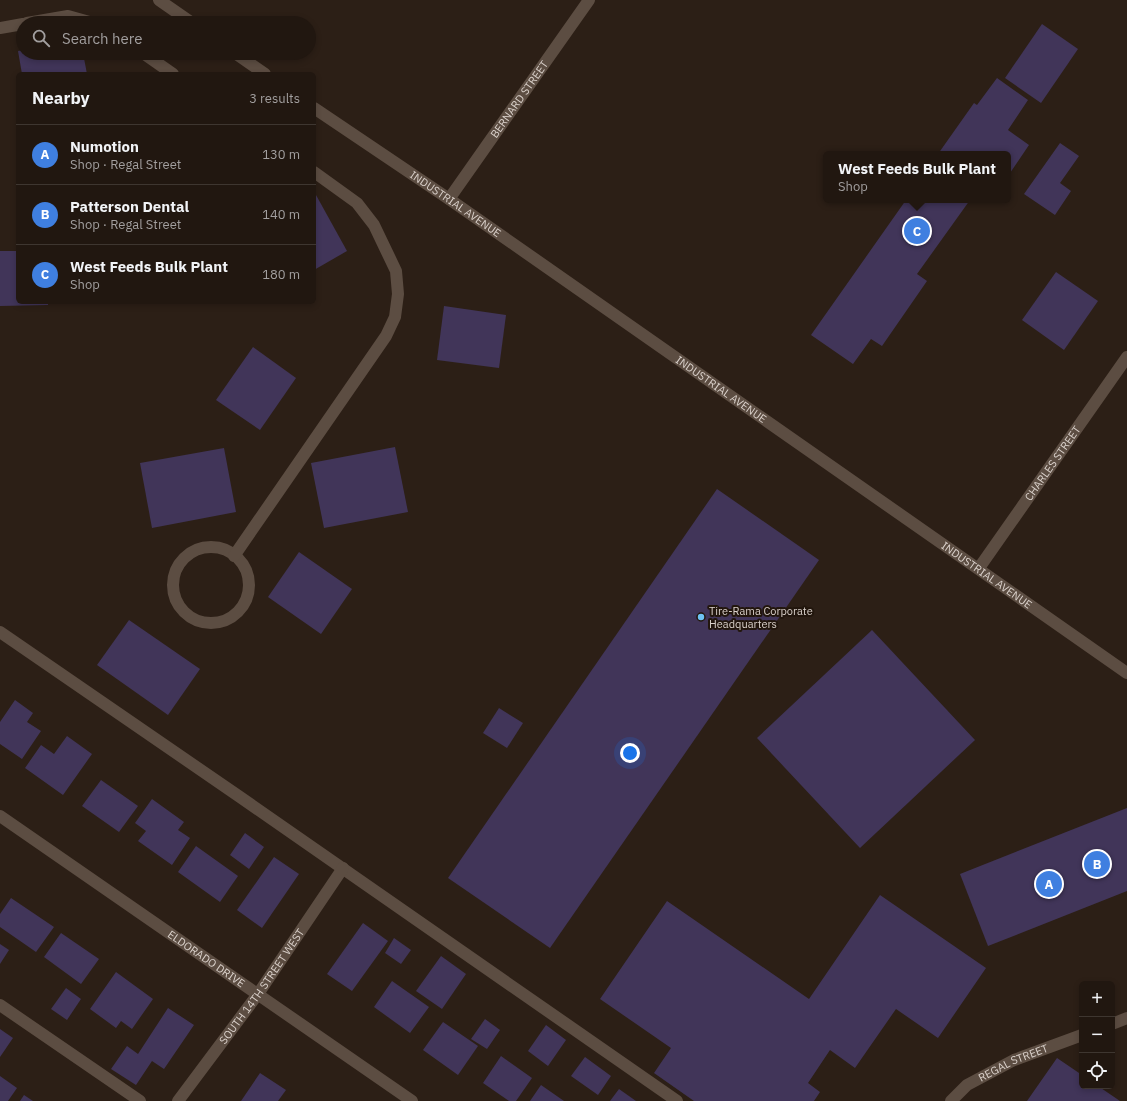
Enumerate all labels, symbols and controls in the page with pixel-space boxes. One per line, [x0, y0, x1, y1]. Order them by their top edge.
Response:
search box [16, 16, 316, 60]
icon: search [30, 27, 52, 49]
text: Search here [62, 29, 142, 48]
street label: BERNARD STREET [487, 57, 552, 141]
text: Nearby [32, 87, 90, 109]
text: 3 results [249, 90, 300, 107]
text: Numotion [70, 137, 139, 156]
text: A [41, 146, 49, 163]
text: 130 m [262, 146, 300, 163]
popup [823, 151, 1011, 203]
text: Shop · Regal Street [70, 156, 181, 173]
text: West Feeds Bulk Plant [838, 159, 996, 178]
street label: INDUSTRIAL AVENUE [407, 168, 504, 240]
text: Shop [838, 178, 868, 195]
text: Patterson Dental [70, 197, 189, 216]
text: B [41, 206, 49, 223]
text: 140 m [262, 206, 300, 223]
text: Shop · Regal Street [70, 216, 181, 233]
pin: C [904, 216, 930, 246]
text: West Feeds Bulk Plant [70, 257, 228, 276]
text: C [41, 266, 49, 283]
text: 180 m [262, 266, 300, 283]
text: Shop [70, 276, 100, 293]
street label: INDUSTRIAL AVENUE [673, 353, 769, 426]
street label: CHARLES STREET [1021, 422, 1084, 503]
street label: INDUSTRIAL AVENUE [939, 538, 1035, 612]
place label: Tire-Rama Corporate Headquarters [709, 604, 813, 631]
marker: Tire-Rama Corporate Headquarters [696, 612, 706, 622]
your location [620, 743, 640, 763]
pin: B [1084, 849, 1110, 879]
pin: A [1036, 869, 1062, 899]
street label: SOUTH 14TH STREET WEST [216, 925, 308, 1047]
street label: ELDORADO DRIVE [165, 927, 248, 990]
map controls [1079, 981, 1115, 1089]
button: + [1079, 981, 1115, 1017]
button: − [1079, 1017, 1115, 1053]
street label: REGAL STREET [976, 1041, 1051, 1085]
button: locate [1079, 1053, 1115, 1089]

